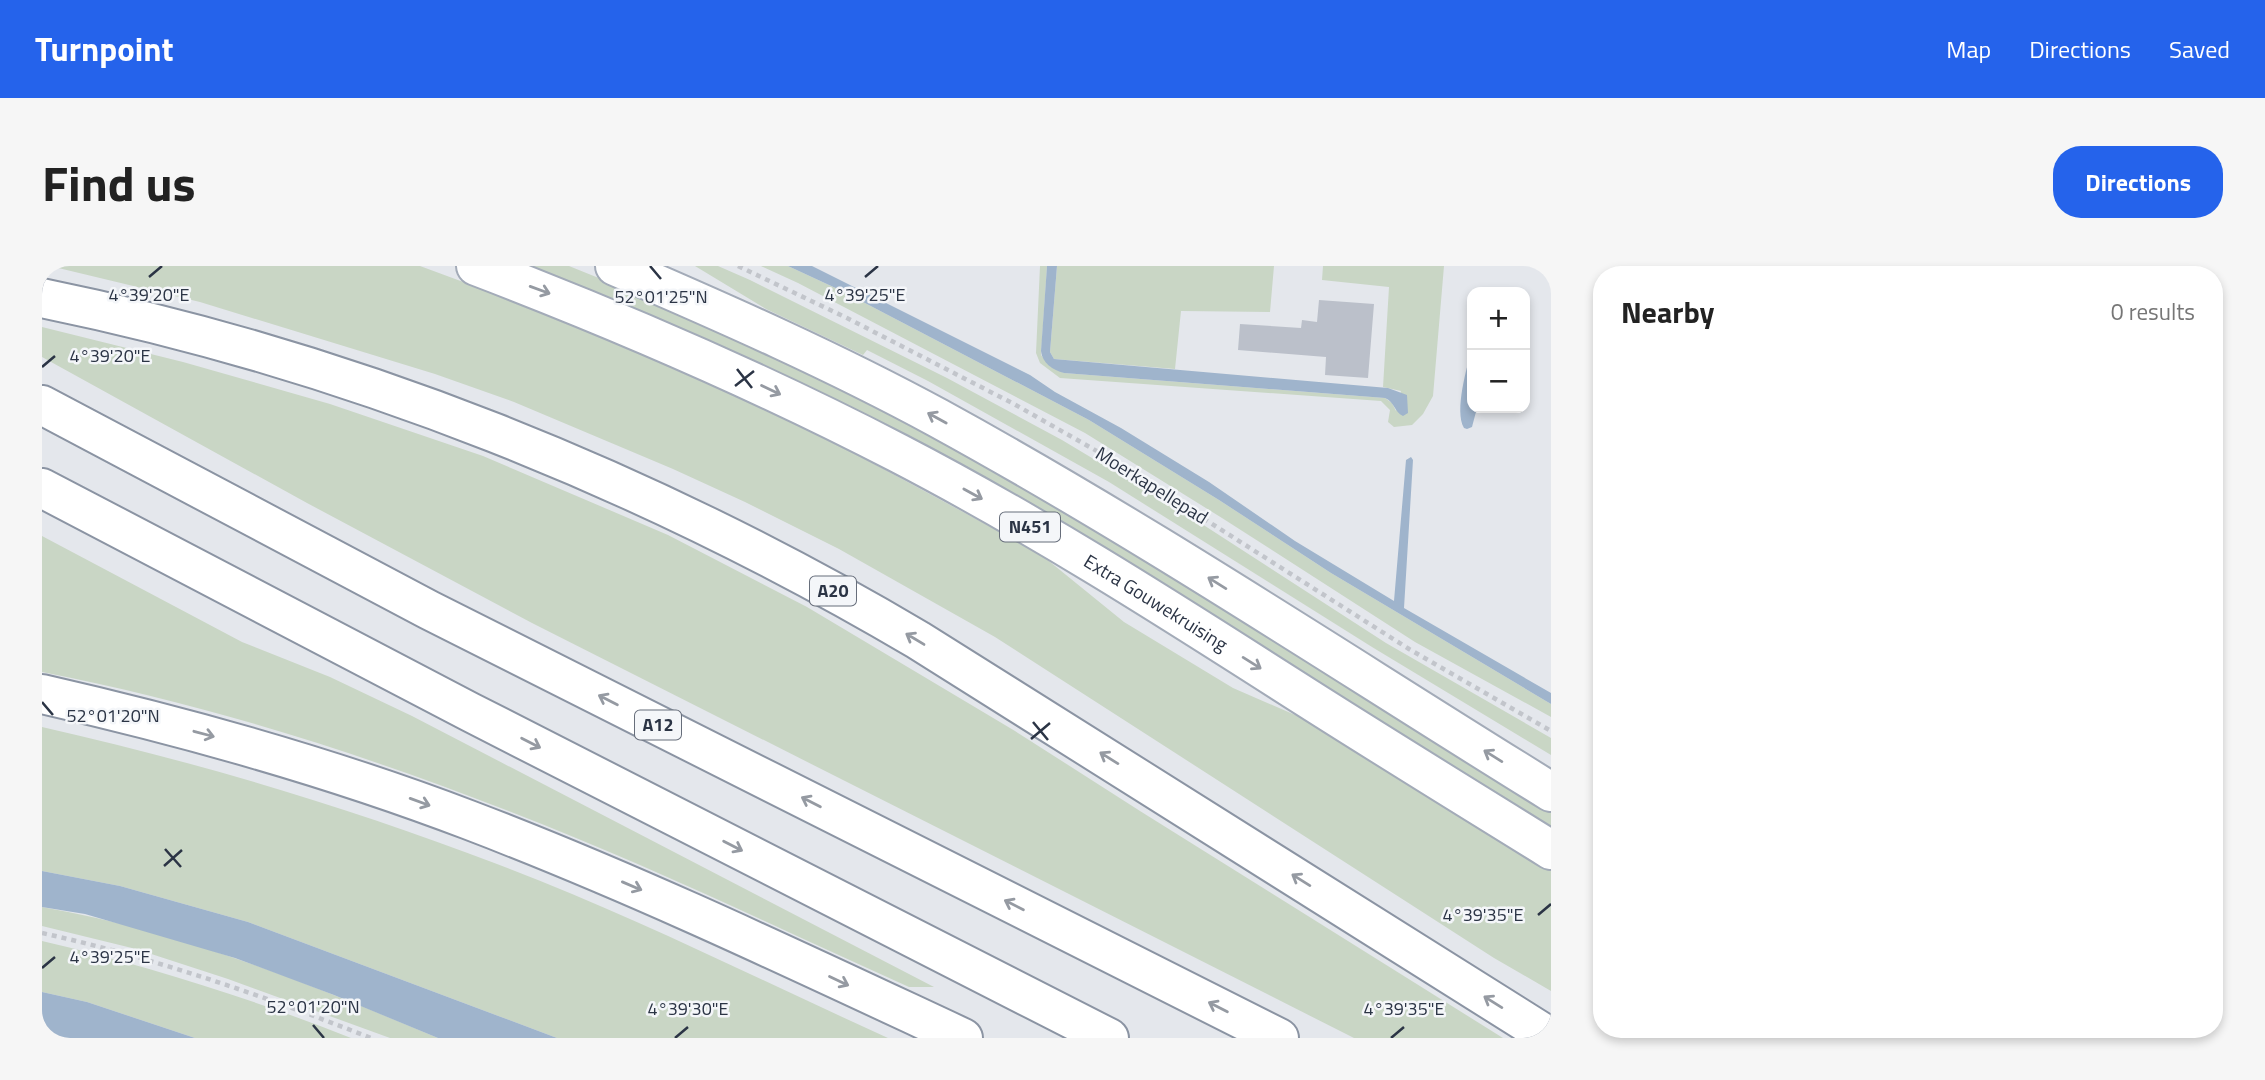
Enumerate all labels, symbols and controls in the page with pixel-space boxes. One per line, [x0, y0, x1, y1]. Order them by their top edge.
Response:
text: Turnpoint [35, 24, 174, 74]
text: Map [1946, 31, 1991, 67]
text: Directions [2029, 31, 2131, 67]
text: Saved [2169, 31, 2230, 67]
text: Find us [42, 145, 196, 220]
button: Directions [2053, 146, 2223, 218]
text: 4°39'20"E [109, 281, 189, 308]
text: 4°39'25"E [825, 281, 905, 308]
text: 52°01'25"N [614, 283, 708, 310]
one-way arrow [528, 284, 550, 297]
map controls [1467, 287, 1530, 413]
button: + [1467, 287, 1530, 350]
text: Nearby [1621, 289, 1714, 335]
text: 0 results [2111, 294, 2195, 329]
text: 4°39'20"E [70, 342, 150, 369]
button: − [1467, 350, 1530, 413]
one-way arrow [760, 383, 781, 397]
one-way arrow [927, 410, 948, 424]
street label: Moerkapellepad [1090, 438, 1214, 531]
one-way arrow [962, 488, 983, 501]
road number: N451 [1000, 512, 1060, 542]
street label: Extra Gouwekruising [1079, 546, 1234, 658]
one-way arrow [1208, 575, 1228, 589]
road number: A20 [810, 576, 856, 606]
one-way arrow [906, 631, 926, 645]
one-way arrow [1241, 656, 1261, 670]
one-way arrow [598, 693, 619, 706]
text: 52°01'20"N [66, 702, 160, 729]
road number: A12 [635, 710, 681, 740]
one-way arrow [192, 728, 214, 741]
one-way arrow [520, 737, 540, 751]
one-way arrow [1484, 748, 1503, 763]
one-way arrow [1099, 751, 1119, 765]
one-way arrow [801, 795, 822, 809]
one-way arrow [409, 797, 431, 809]
one-way arrow [722, 840, 743, 854]
one-way arrow [1291, 873, 1311, 887]
one-way arrow [620, 880, 642, 893]
one-way arrow [1005, 897, 1025, 911]
text: 4°39'35"E [1443, 901, 1523, 928]
text: 4°39'25"E [70, 943, 150, 970]
one-way arrow [828, 974, 849, 988]
text: 52°01'20"N [266, 993, 360, 1020]
one-way arrow [1484, 994, 1503, 1009]
text: 4°39'30"E [648, 995, 728, 1022]
text: 4°39'35"E [1364, 995, 1444, 1022]
one-way arrow [1208, 1000, 1229, 1014]

